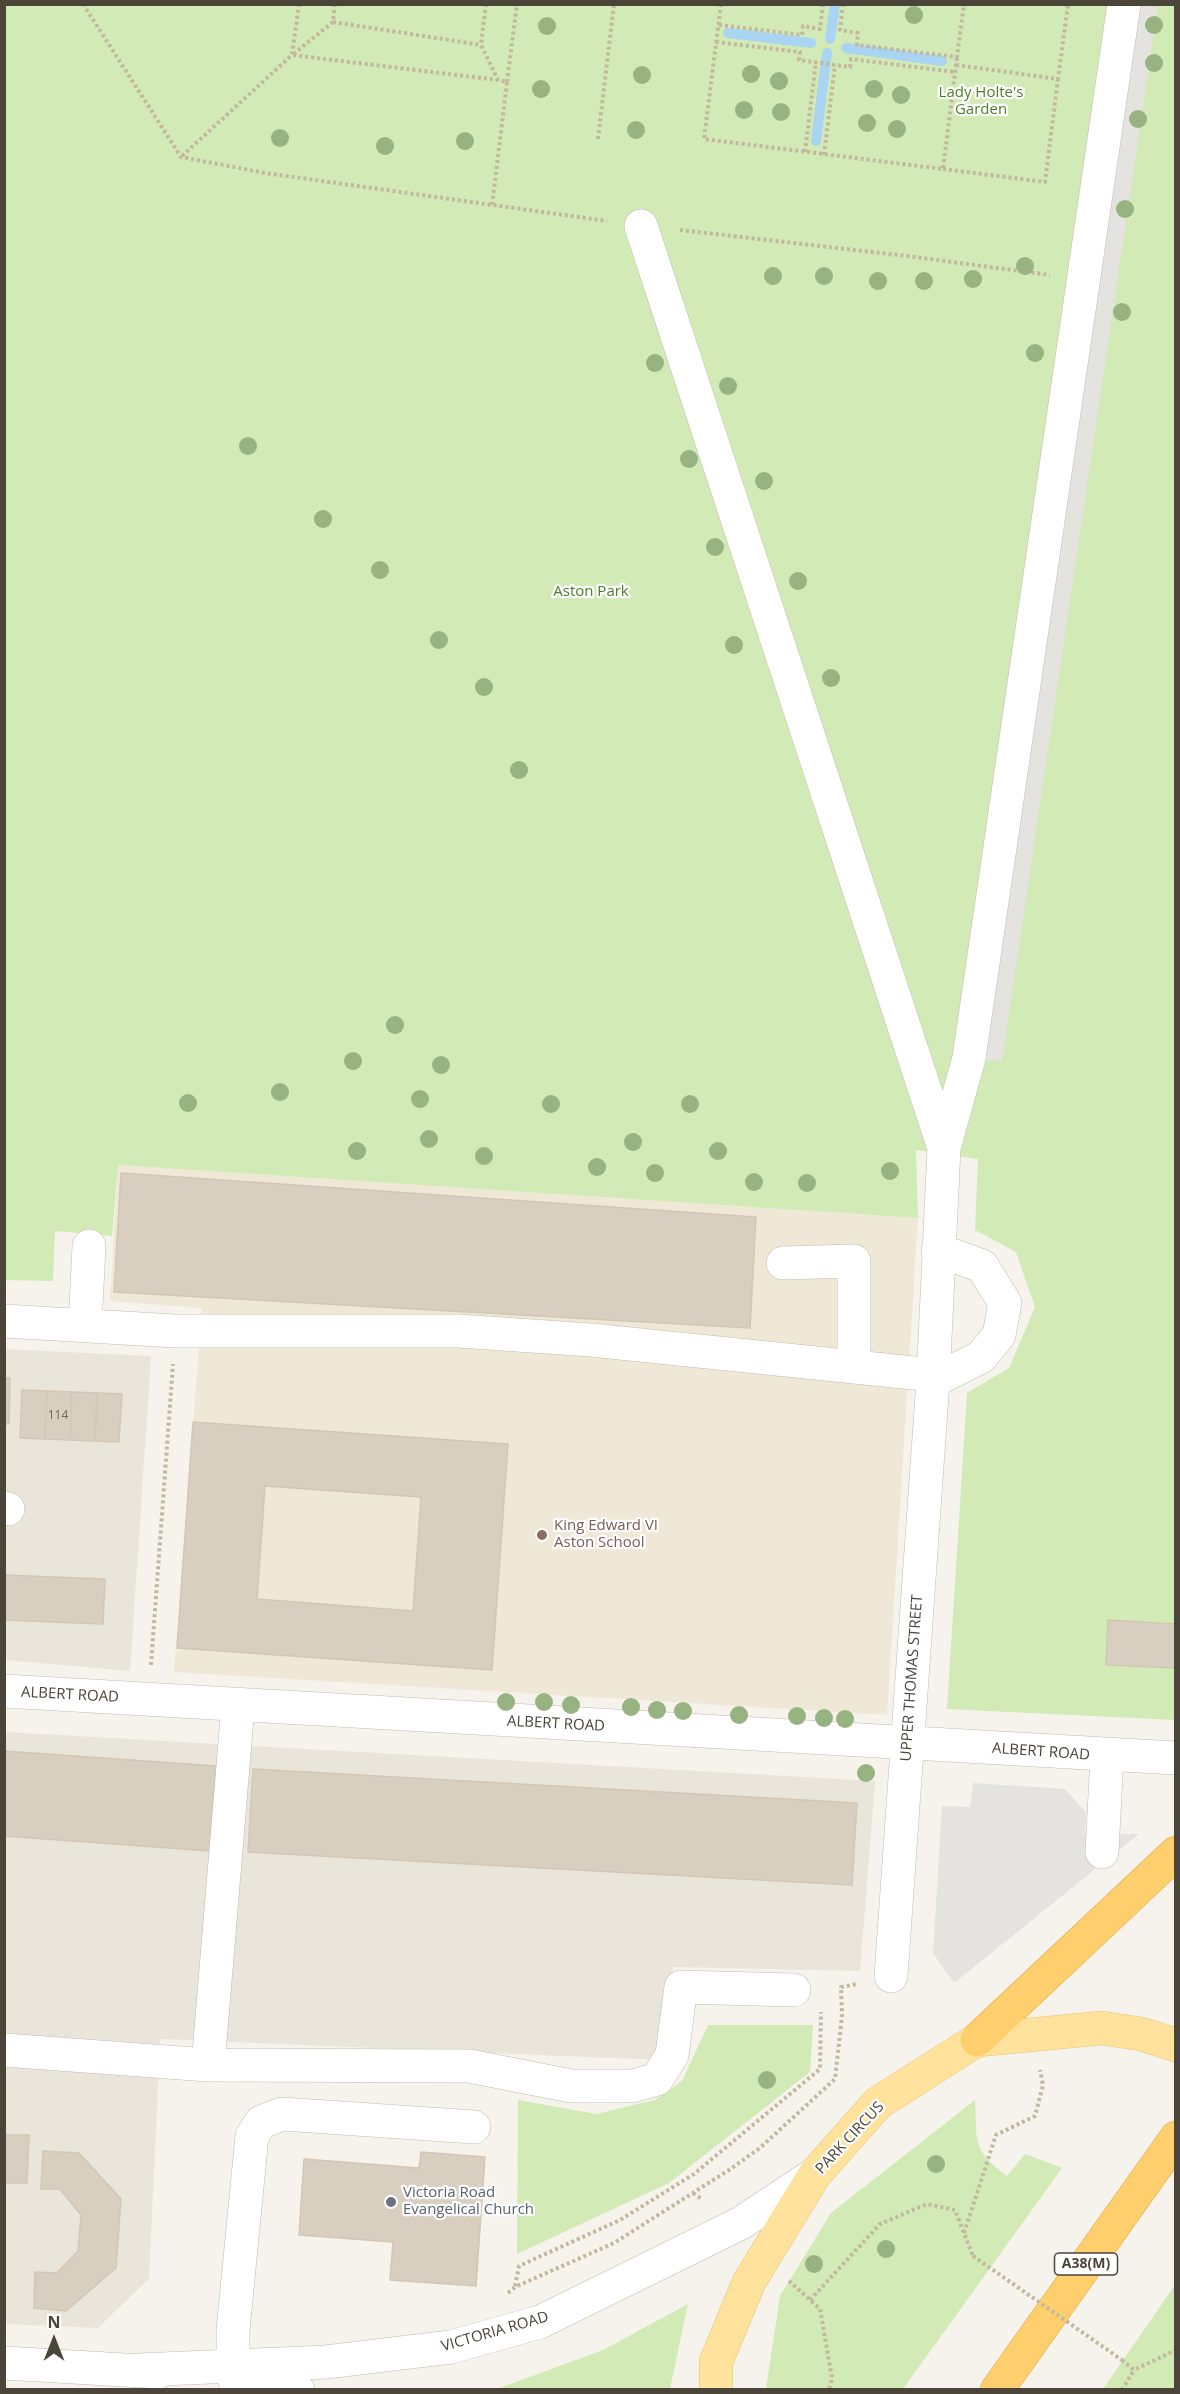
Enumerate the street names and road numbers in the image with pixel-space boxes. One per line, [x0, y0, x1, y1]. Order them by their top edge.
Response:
street label: UPPER THOMAS STREET [897, 1594, 927, 1762]
street label: ALBERT ROAD [21, 1683, 119, 1707]
street label: ALBERT ROAD [507, 1712, 605, 1736]
street label: ALBERT ROAD [991, 1740, 1091, 1764]
street label: PARK CIRCUS [812, 2098, 888, 2178]
road number: A38(M) [1054, 2253, 1118, 2275]
street label: VICTORIA ROAD [439, 2308, 551, 2356]

